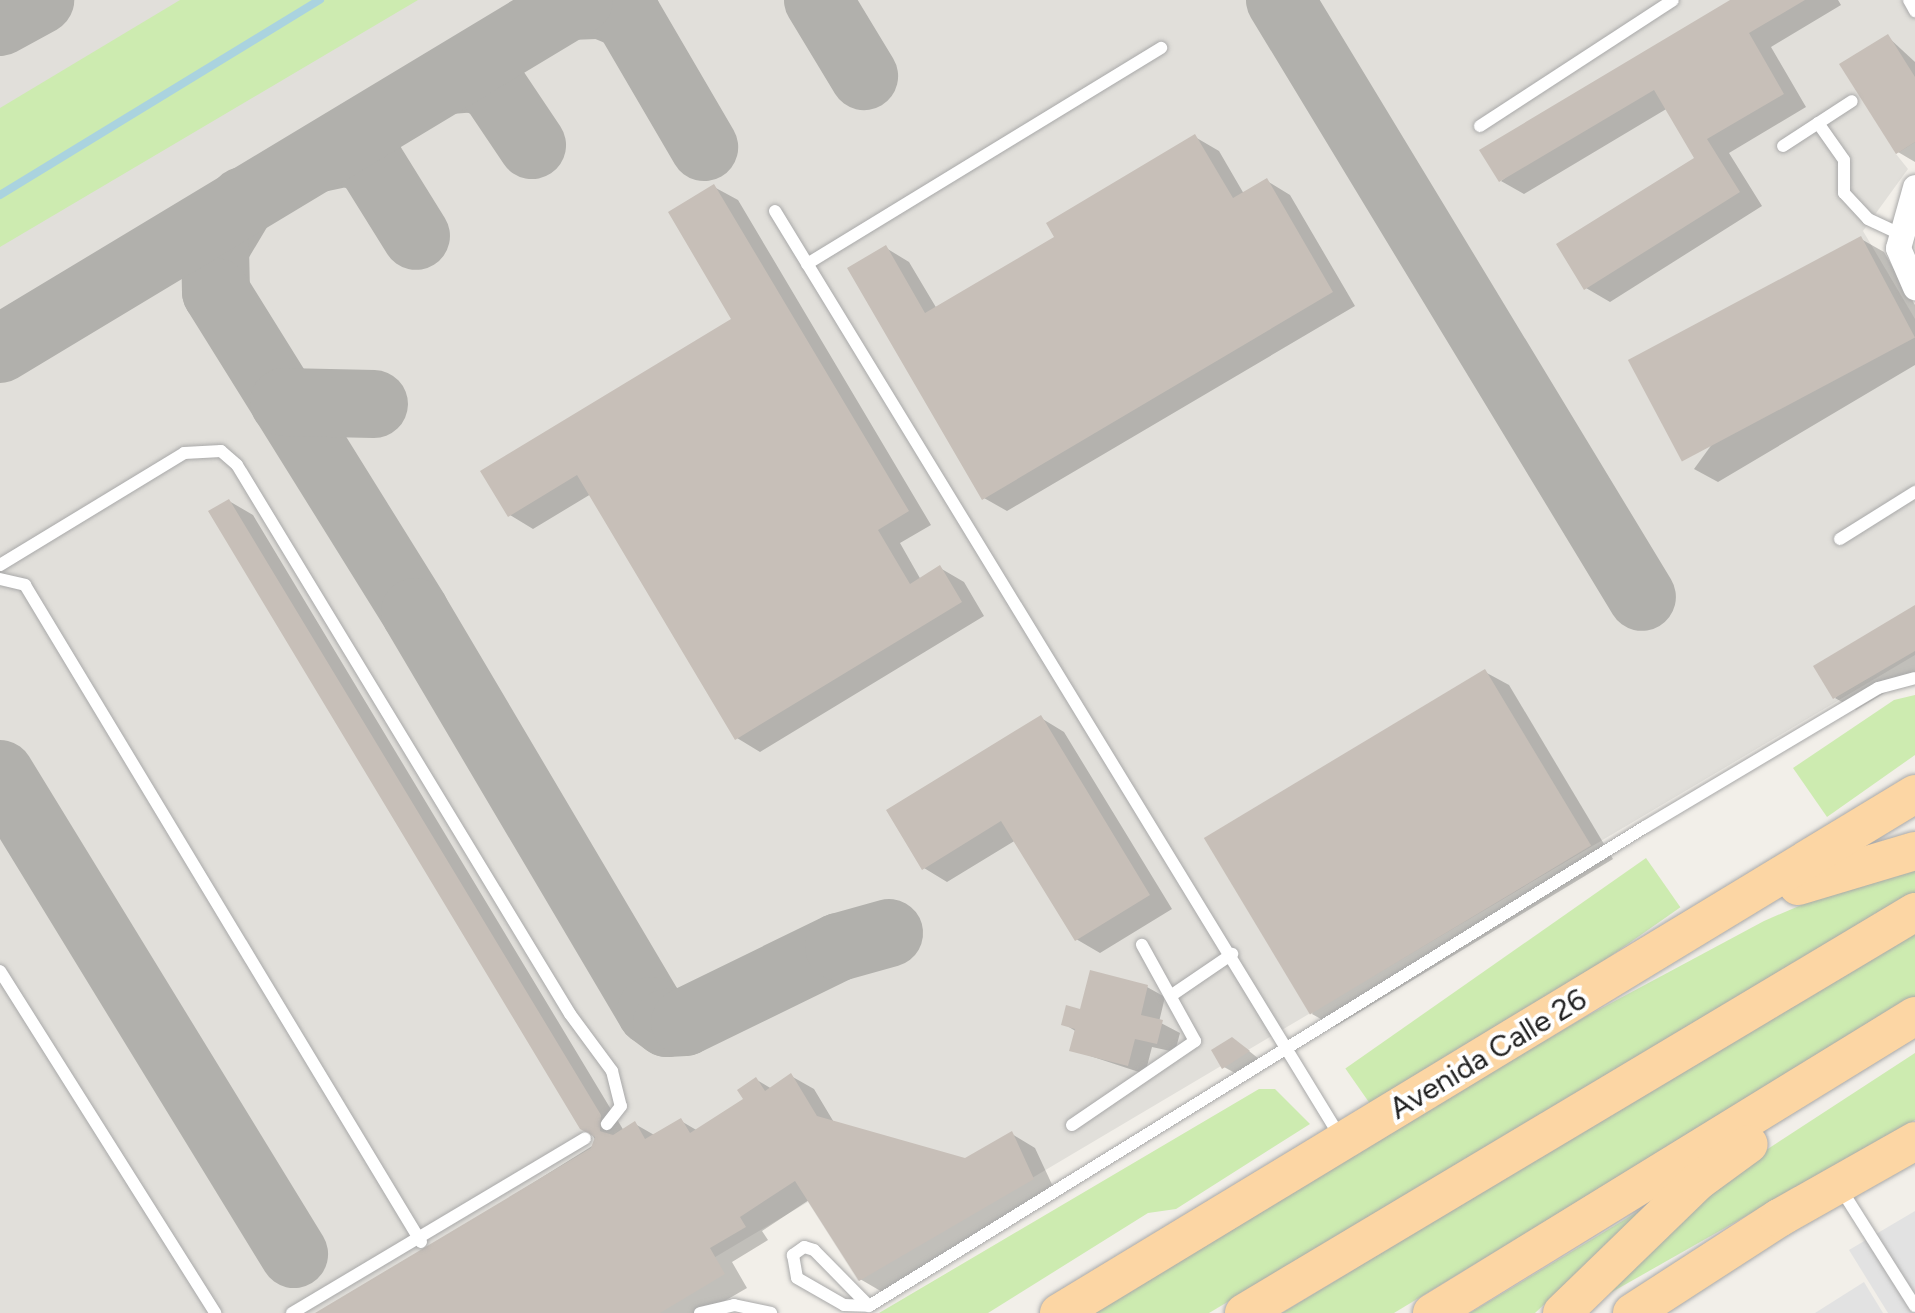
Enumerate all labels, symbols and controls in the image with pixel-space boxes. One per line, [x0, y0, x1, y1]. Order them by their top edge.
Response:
street label: Avenida Calle 26 [1383, 981, 1593, 1127]

